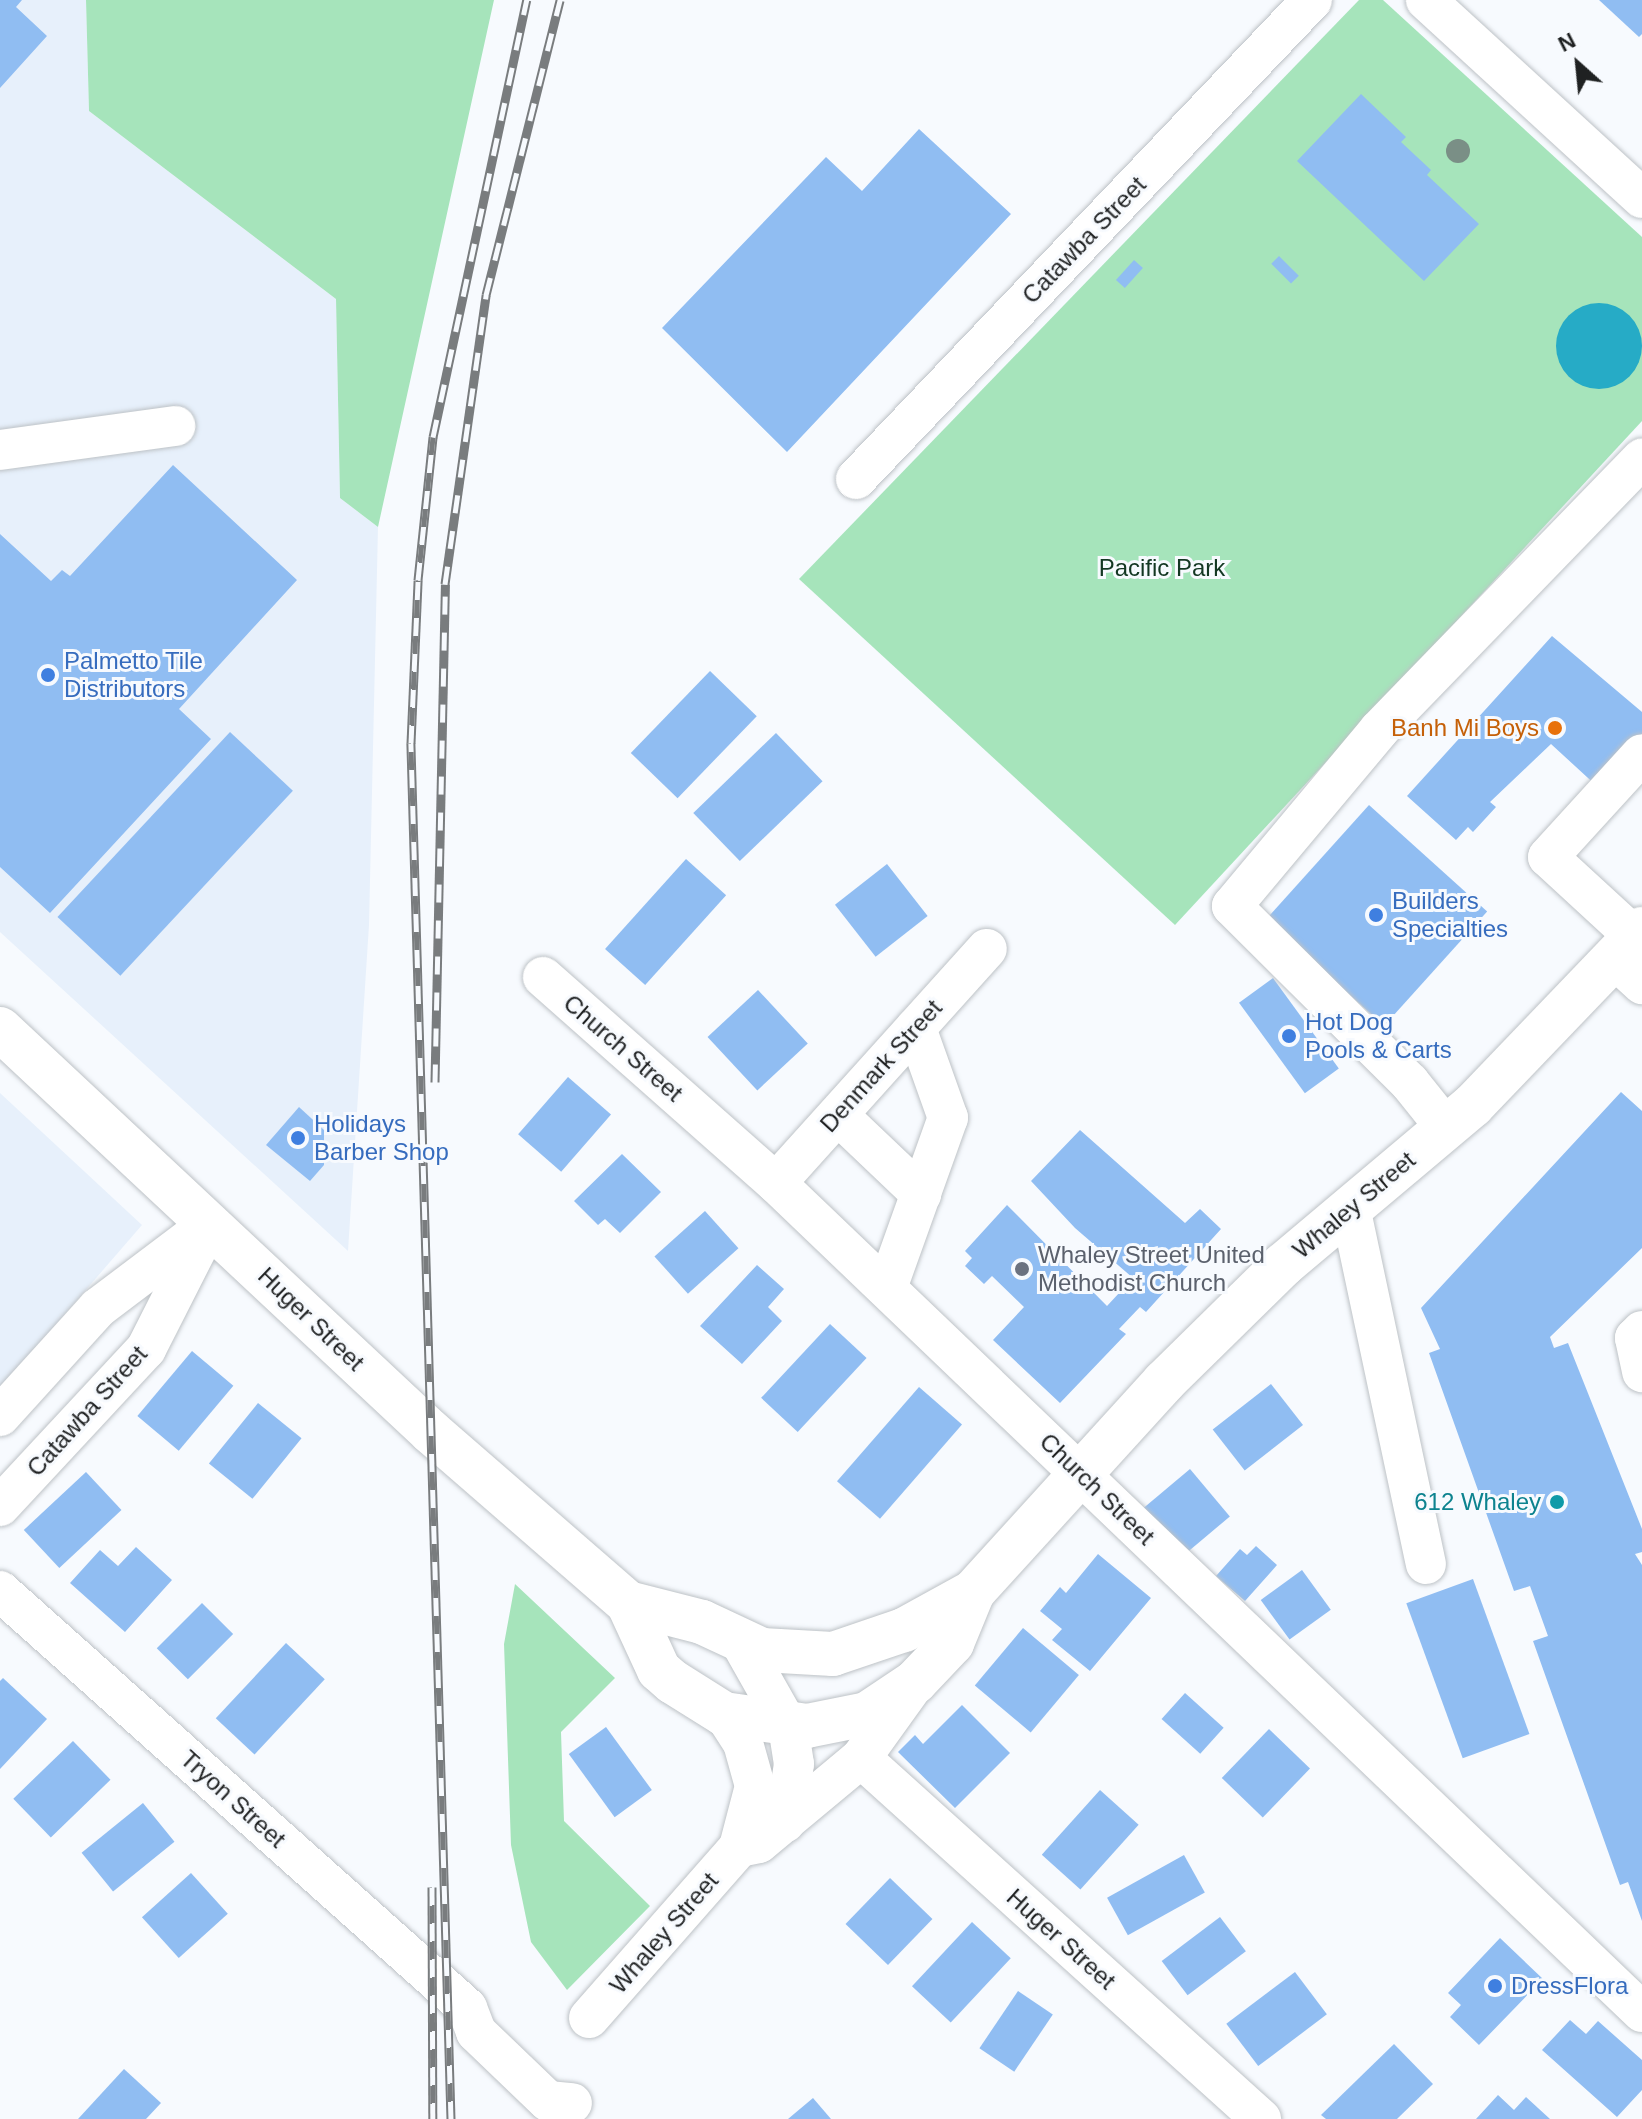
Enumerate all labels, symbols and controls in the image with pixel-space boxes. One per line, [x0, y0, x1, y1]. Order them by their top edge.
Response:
north arrow [1538, 24, 1618, 104]
text: N [1554, 27, 1580, 57]
street label: Catawba Street [1016, 170, 1152, 310]
park label: Pacific Park [1099, 554, 1225, 582]
place label: Palmetto Tile Distributors [64, 647, 203, 703]
marker: Palmetto Tile Distributors [39, 666, 57, 684]
place label: Banh Mi Boys [1391, 714, 1539, 742]
marker: Banh Mi Boys [1546, 719, 1564, 737]
place label: Builders Specialties [1392, 887, 1508, 943]
marker: Builders Specialties [1367, 906, 1385, 924]
street label: Church Street [558, 989, 688, 1107]
street label: Denmark Street [814, 994, 948, 1138]
place label: Hot Dog Pools & Carts [1305, 1008, 1452, 1064]
marker: Hot Dog Pools & Carts [1280, 1027, 1298, 1045]
place label: Holidays Barber Shop [314, 1110, 449, 1166]
marker: Holidays Barber Shop [289, 1129, 307, 1147]
street label: Whaley Street [1287, 1146, 1421, 1264]
place label: Whaley Street United Methodist Church [1038, 1241, 1265, 1297]
marker: Whaley Street United Methodist Church [1013, 1260, 1031, 1278]
street label: Huger Street [252, 1261, 370, 1377]
street label: Catawba Street [21, 1340, 153, 1482]
street label: Church Street [1034, 1427, 1160, 1551]
place label: 612 Whaley [1414, 1488, 1541, 1516]
marker: 612 Whaley [1548, 1493, 1566, 1511]
street label: Tryon Street [175, 1744, 291, 1854]
street label: Whaley Street [604, 1867, 724, 1999]
street label: Huger Street [1001, 1883, 1121, 1995]
place label: DressFlora [1511, 1972, 1628, 2000]
marker: DressFlora [1486, 1977, 1504, 1995]

